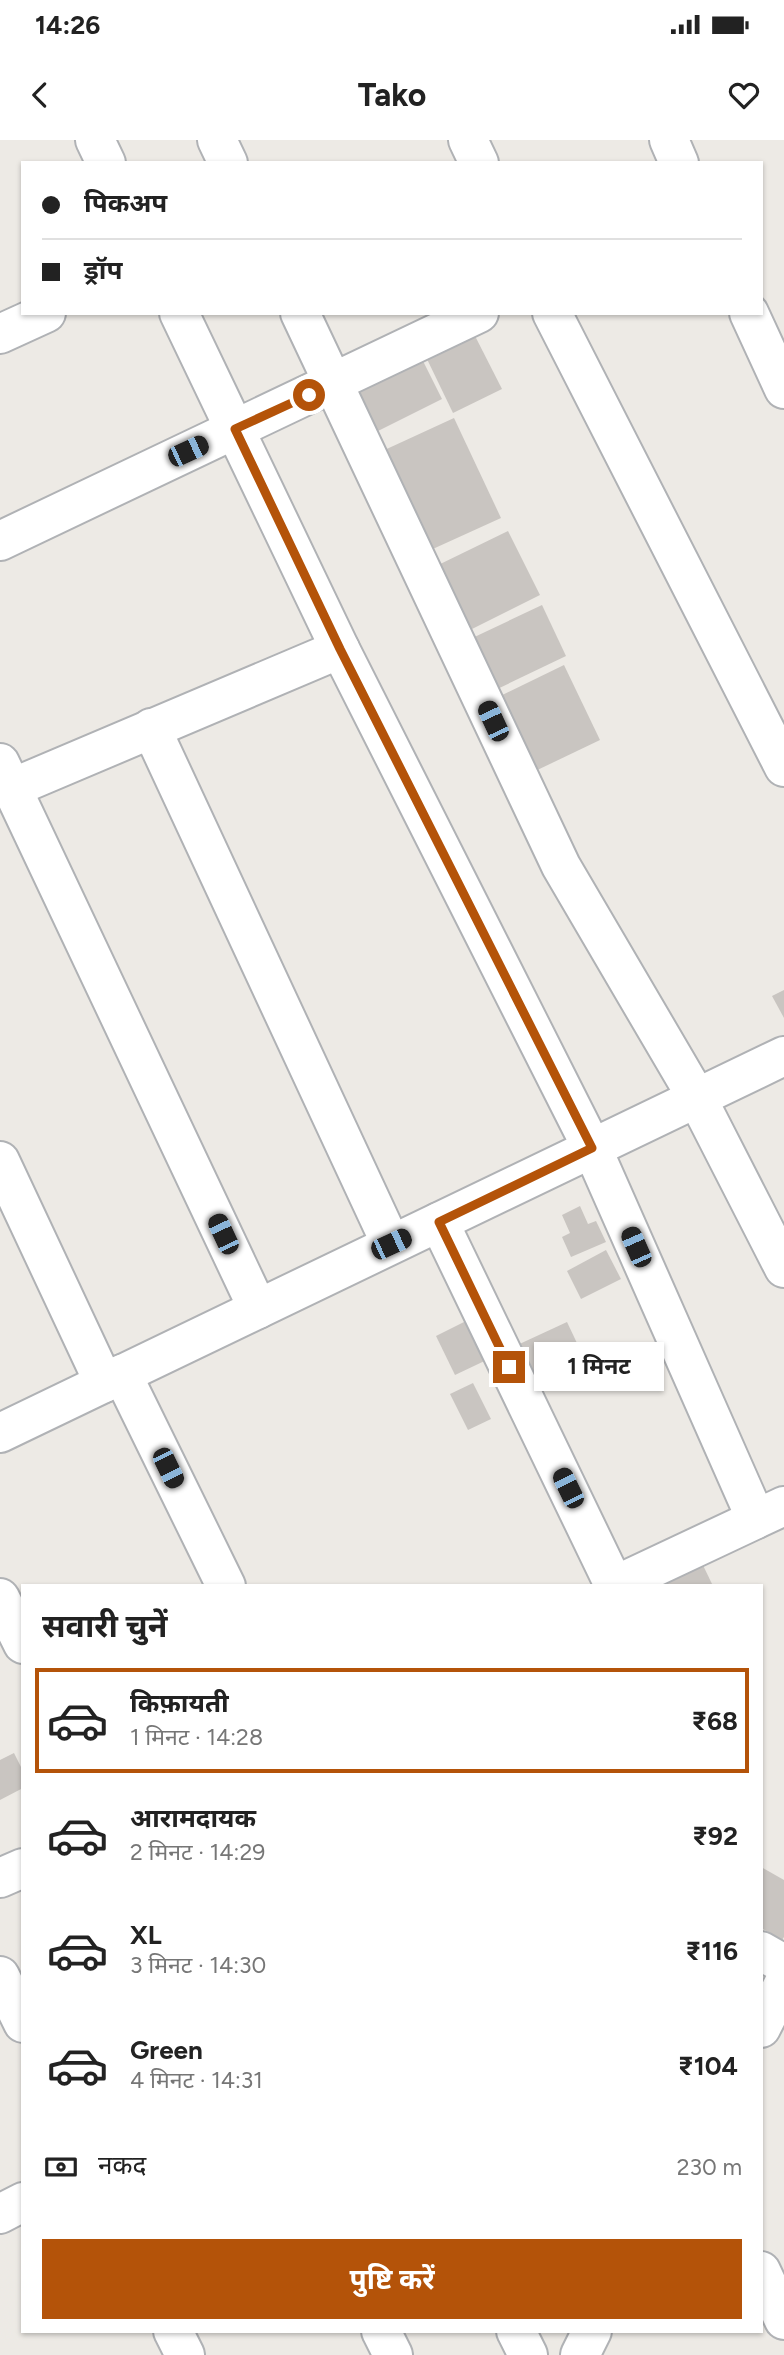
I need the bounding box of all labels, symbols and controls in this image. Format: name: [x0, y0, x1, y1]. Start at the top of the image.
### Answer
text: 14:26: [35, 9, 100, 41]
icon: back: [21, 76, 59, 114]
text: Tako: [358, 76, 426, 114]
icon: heart: [725, 76, 763, 114]
text: पिकअप: [84, 187, 167, 219]
text: ड्रॉप: [84, 254, 122, 286]
route start: [293, 379, 325, 411]
car: [165, 433, 212, 469]
car: [475, 698, 512, 744]
car: [205, 1211, 242, 1257]
car: [618, 1224, 655, 1270]
car: [368, 1226, 415, 1262]
callout: 1 मिनट: [534, 1342, 663, 1392]
route end: [493, 1351, 525, 1383]
text: 1 मिनट: [567, 1352, 631, 1380]
car: [150, 1445, 187, 1491]
car: [550, 1465, 587, 1511]
text: सवारी चुनें: [42, 1607, 167, 1645]
text: किफ़ायती: [130, 1687, 229, 1719]
icon: car: [46, 1689, 109, 1752]
text: ₹68: [691, 1705, 738, 1737]
text: 1 मिनट · 14:28: [130, 1723, 263, 1751]
text: आरामदायक: [130, 1802, 256, 1834]
icon: car: [46, 1804, 109, 1867]
text: ₹92: [692, 1820, 738, 1852]
text: 2 मिनट · 14:29: [130, 1838, 265, 1866]
icon: car: [46, 1919, 109, 1982]
text: XL: [130, 1919, 162, 1951]
text: ₹116: [685, 1935, 738, 1967]
text: 3 मिनट · 14:30: [130, 1951, 266, 1979]
icon: car: [46, 2034, 109, 2097]
text: Green: [130, 2034, 203, 2066]
text: ₹104: [678, 2050, 738, 2082]
text: 4 मिनट · 14:31: [130, 2066, 263, 2094]
icon: cash: [42, 2148, 80, 2186]
text: नकद: [98, 2149, 146, 2181]
text: 230 m: [677, 2153, 742, 2181]
button: पुष्टि करें: [42, 2239, 742, 2319]

